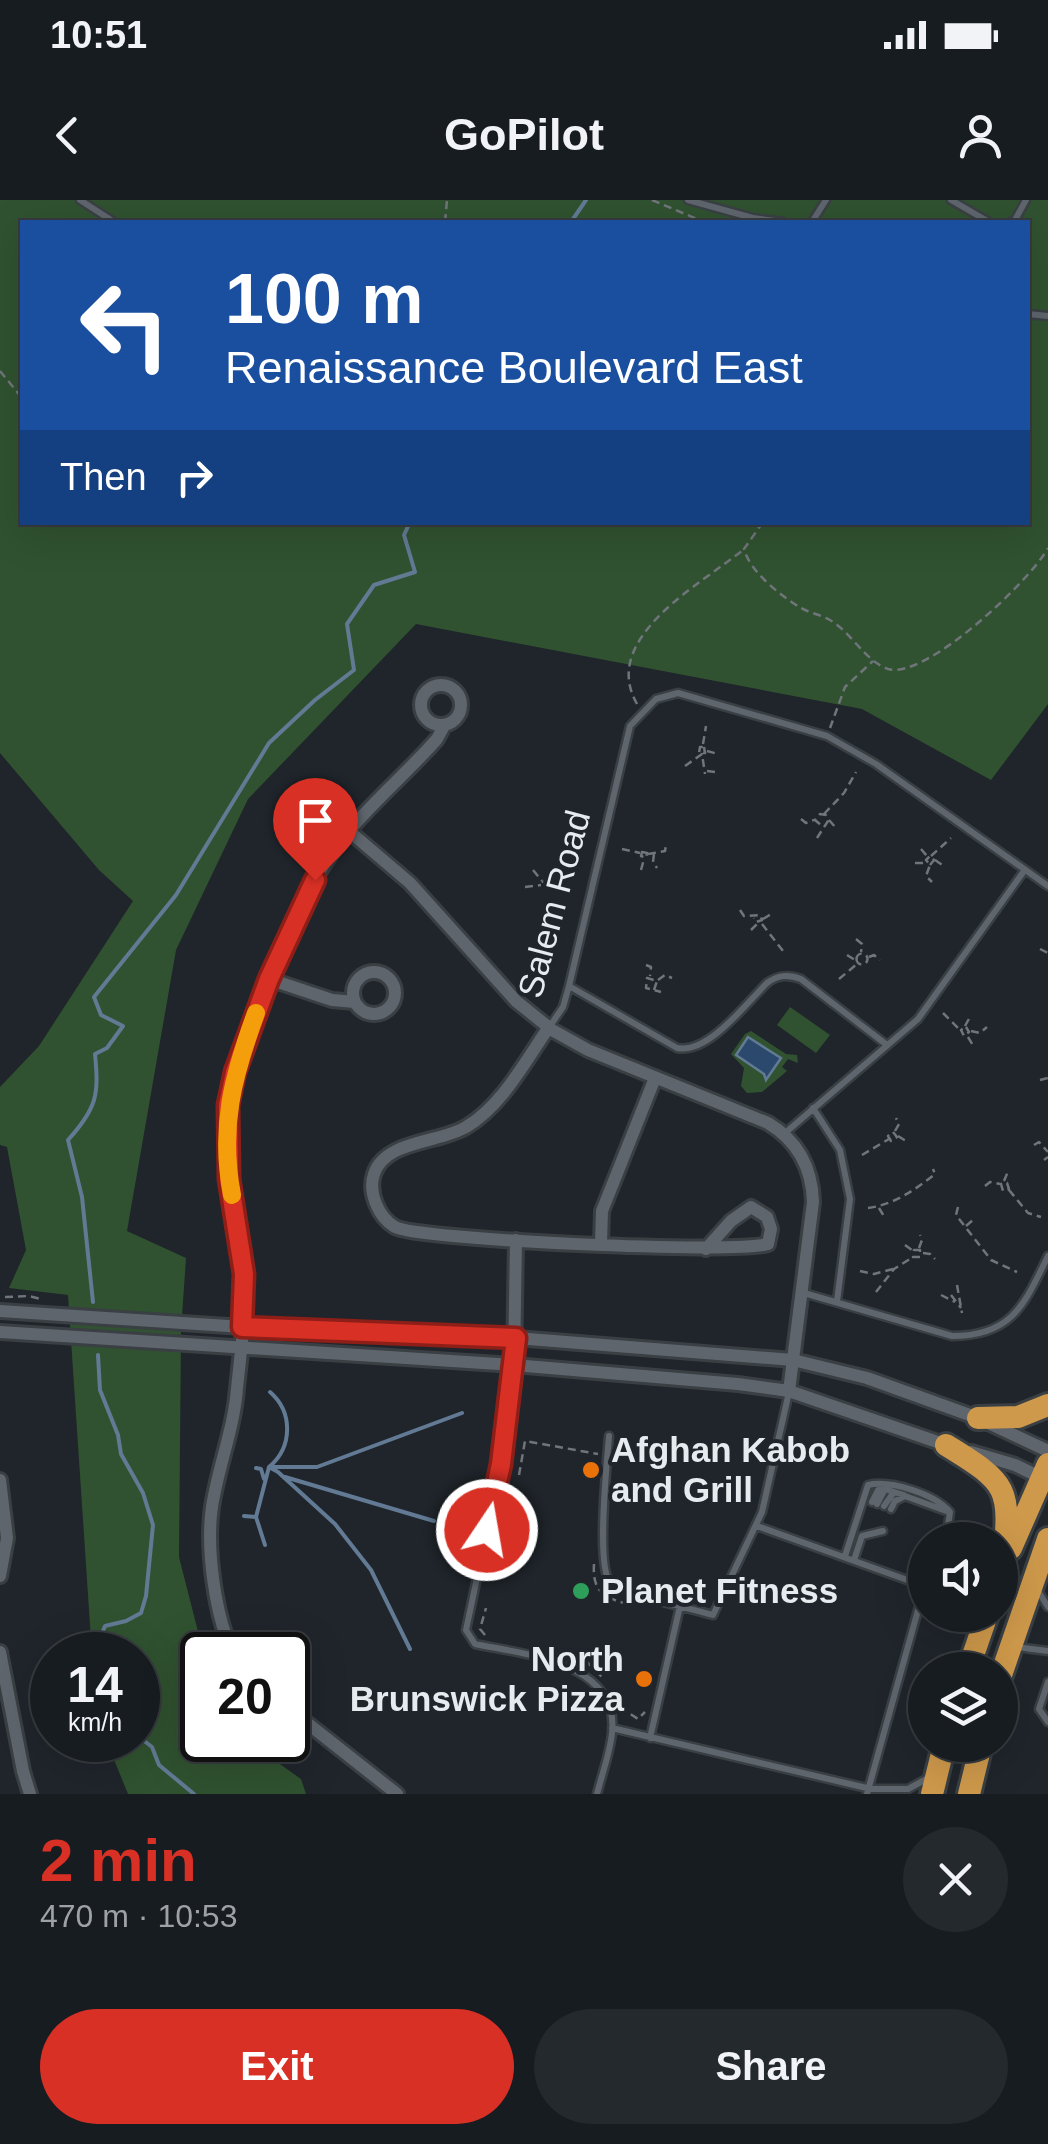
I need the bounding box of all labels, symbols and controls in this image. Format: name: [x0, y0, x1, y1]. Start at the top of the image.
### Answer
text: 10:51: [50, 14, 147, 56]
icon: back: [40, 108, 95, 163]
icon: person: [953, 108, 1008, 163]
text: GoPilot: [444, 109, 604, 160]
icon: left: [60, 260, 190, 390]
text: 100 m: [225, 260, 423, 338]
text: Renaissance Boulevard East: [225, 342, 803, 393]
icon: right: [167, 450, 222, 505]
text: Then: [60, 456, 147, 498]
pin: [273, 778, 358, 881]
icon: arrive: [288, 793, 343, 848]
street label: Salem Road: [510, 806, 597, 1002]
place label: Afghan Kabob and Grill: [611, 1430, 850, 1509]
marker: Afghan Kabob and Grill: [580, 1459, 602, 1481]
position arrow: [435, 1478, 539, 1582]
map controls: [908, 1522, 1018, 1762]
button: sound: [908, 1522, 1018, 1632]
place label: Planet Fitness: [601, 1571, 838, 1610]
marker: Planet Fitness: [570, 1580, 592, 1602]
speed limit sign: 20: [180, 1632, 310, 1762]
place label: North Brunswick Pizza: [350, 1639, 625, 1718]
button: layers: [908, 1652, 1018, 1762]
text: 14: [67, 1657, 123, 1713]
marker: North Brunswick Pizza: [633, 1668, 655, 1690]
text: km/h: [68, 1708, 122, 1736]
text: 2 min: [40, 1827, 197, 1894]
button: close: [903, 1827, 1008, 1932]
text: 470 m · 10:53: [40, 1898, 237, 1934]
button: Exit: [40, 2009, 514, 2124]
button: Share: [534, 2009, 1008, 2124]

